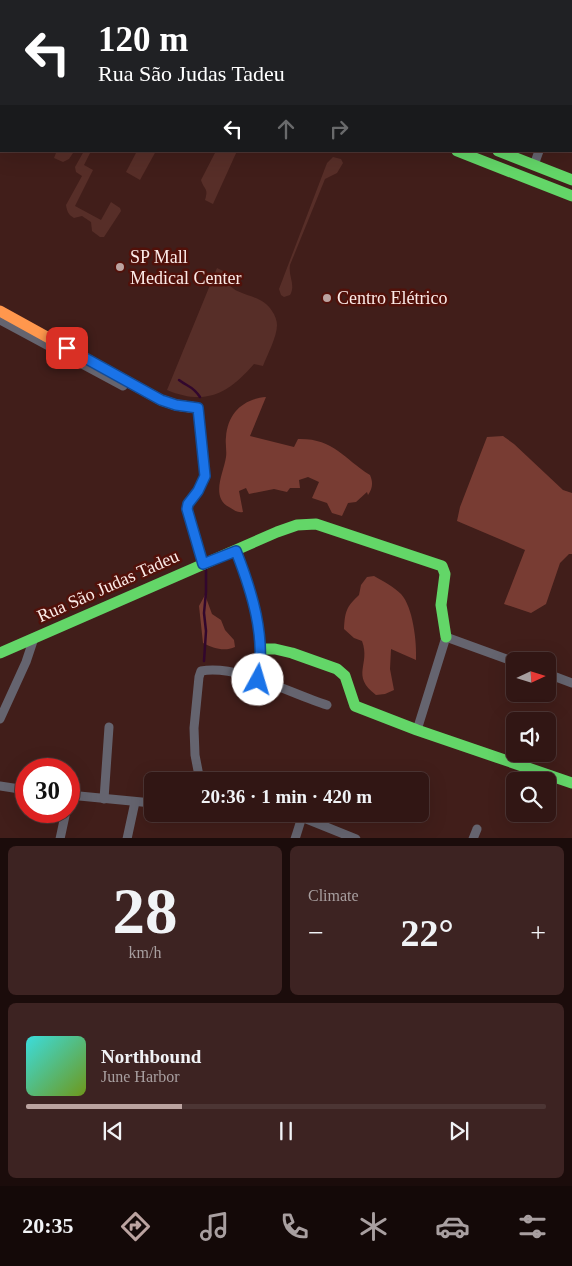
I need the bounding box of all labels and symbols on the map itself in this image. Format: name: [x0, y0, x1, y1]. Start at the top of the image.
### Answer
place label: SP Mall Medical Center: [130, 247, 241, 288]
marker: SP Mall Medical Center: [114, 261, 126, 273]
place label: Centro Elétrico: [337, 288, 447, 308]
marker: Centro Elétrico: [321, 292, 333, 304]
pin: [46, 327, 88, 369]
street label: Rua São Judas Tadeu: [34, 546, 182, 626]
north arrow: [506, 652, 556, 702]
position arrow: [231, 653, 283, 705]
speed limit sign: 30: [15, 758, 80, 823]

